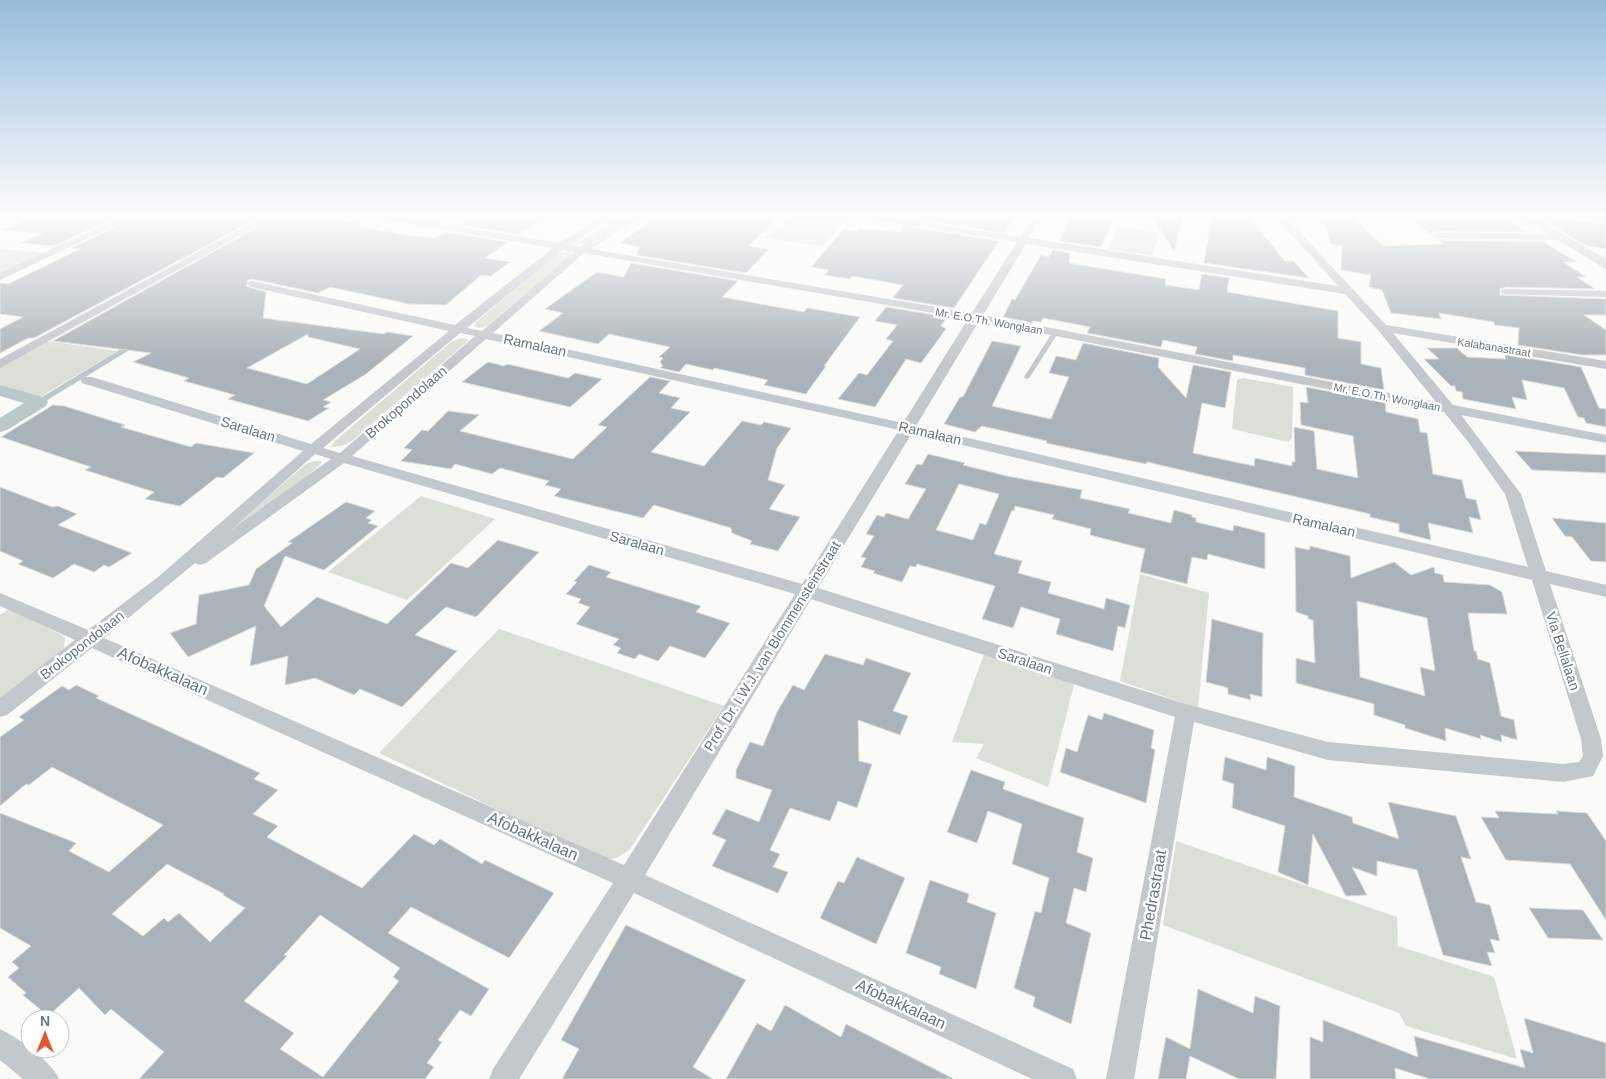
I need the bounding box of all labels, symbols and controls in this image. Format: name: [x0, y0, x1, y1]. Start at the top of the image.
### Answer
street label: Mr. E.O.Th. Wonglaan: [934, 306, 1044, 336]
street label: Ramalaan: [502, 331, 568, 359]
street label: Kalabanastraat: [1457, 335, 1531, 359]
street label: Brokopondolaan: [362, 363, 450, 441]
street label: Mr. E.O.Th. Wonglaan: [1333, 381, 1441, 413]
street label: Saralaan: [219, 413, 277, 445]
street label: Ramalaan: [897, 418, 963, 448]
street label: Ramalaan: [1291, 510, 1357, 540]
street label: Saralaan: [608, 528, 666, 558]
street label: Prof. Dr. I.W.J. van Blommensteinstraat: [700, 538, 844, 754]
street label: Brokopondolaan: [37, 607, 127, 683]
street label: Via Bellalaan: [1543, 610, 1583, 692]
street label: Afobakkalaan: [115, 644, 211, 698]
street label: Saralaan: [996, 645, 1054, 677]
street label: Afobakkalaan: [485, 809, 581, 863]
street label: Phedrastraat: [1137, 848, 1169, 942]
street label: Afobakkalaan: [853, 976, 949, 1032]
north arrow: [20, 1009, 70, 1059]
text: N: [40, 1013, 50, 1029]

